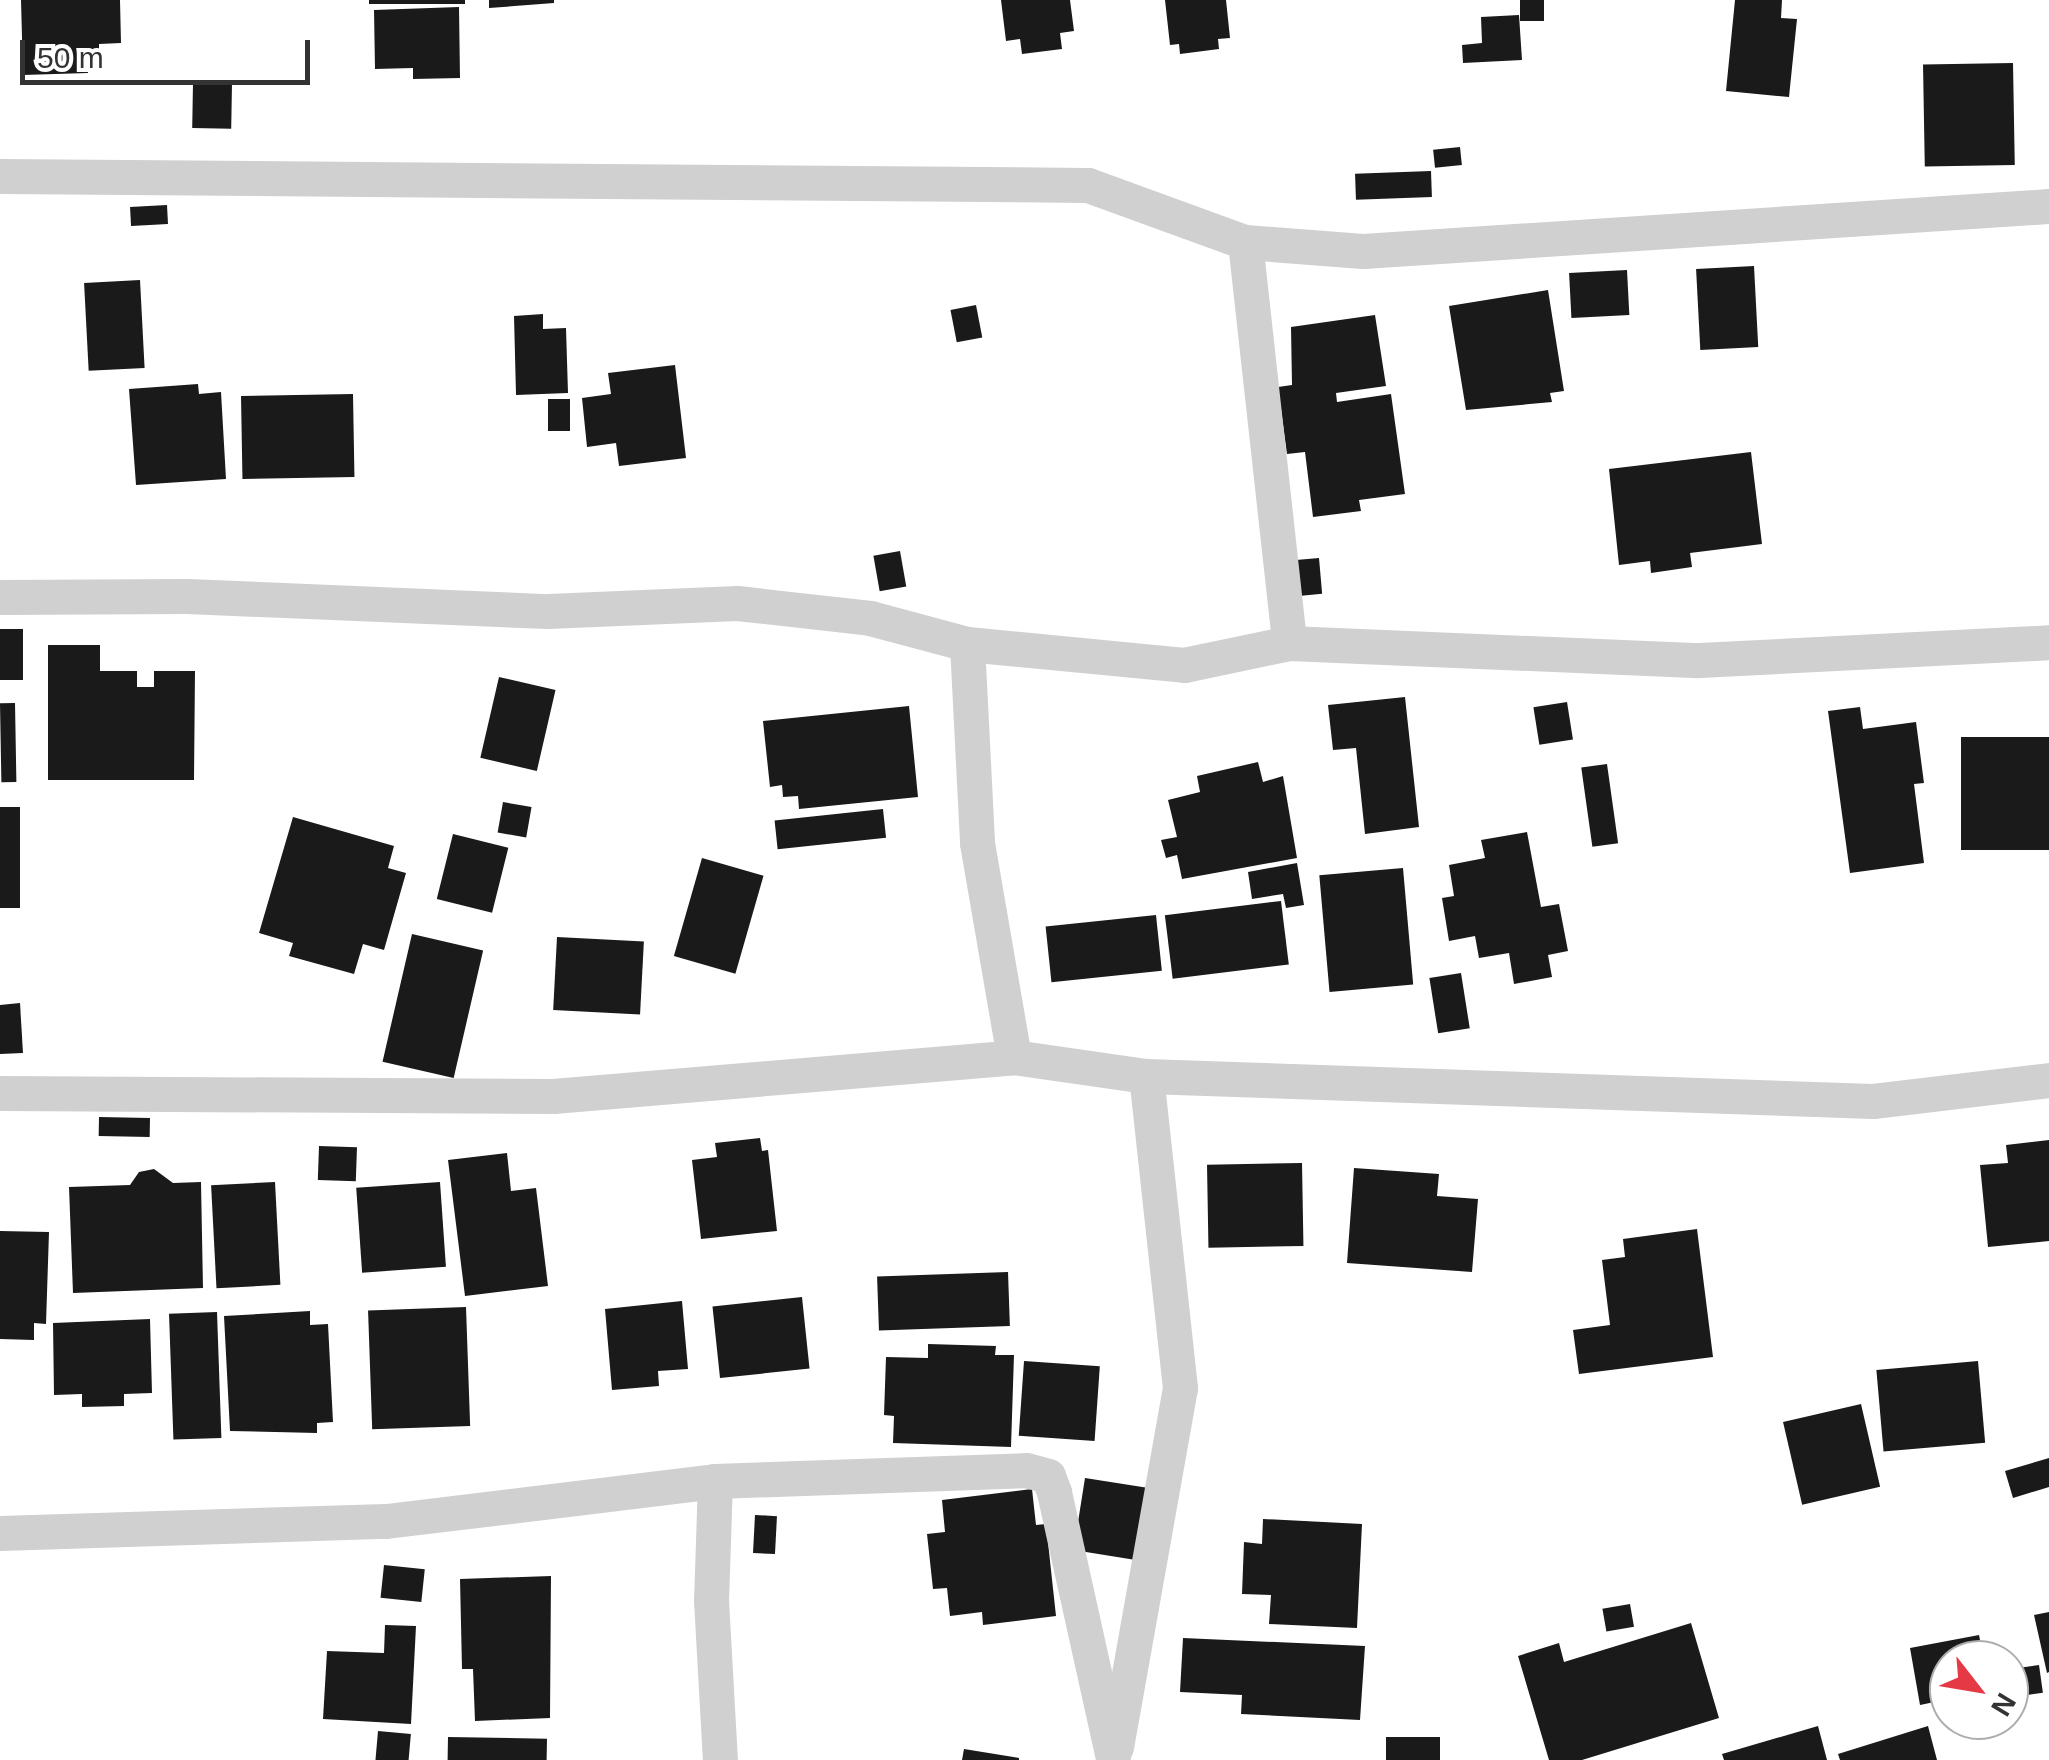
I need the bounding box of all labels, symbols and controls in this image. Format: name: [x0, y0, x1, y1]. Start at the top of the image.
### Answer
scale bar: [25, 20, 315, 82]
text: 50 m: [37, 41, 104, 74]
north arrow: [1929, 1640, 2029, 1740]
text: N: [1985, 1688, 2022, 1721]

